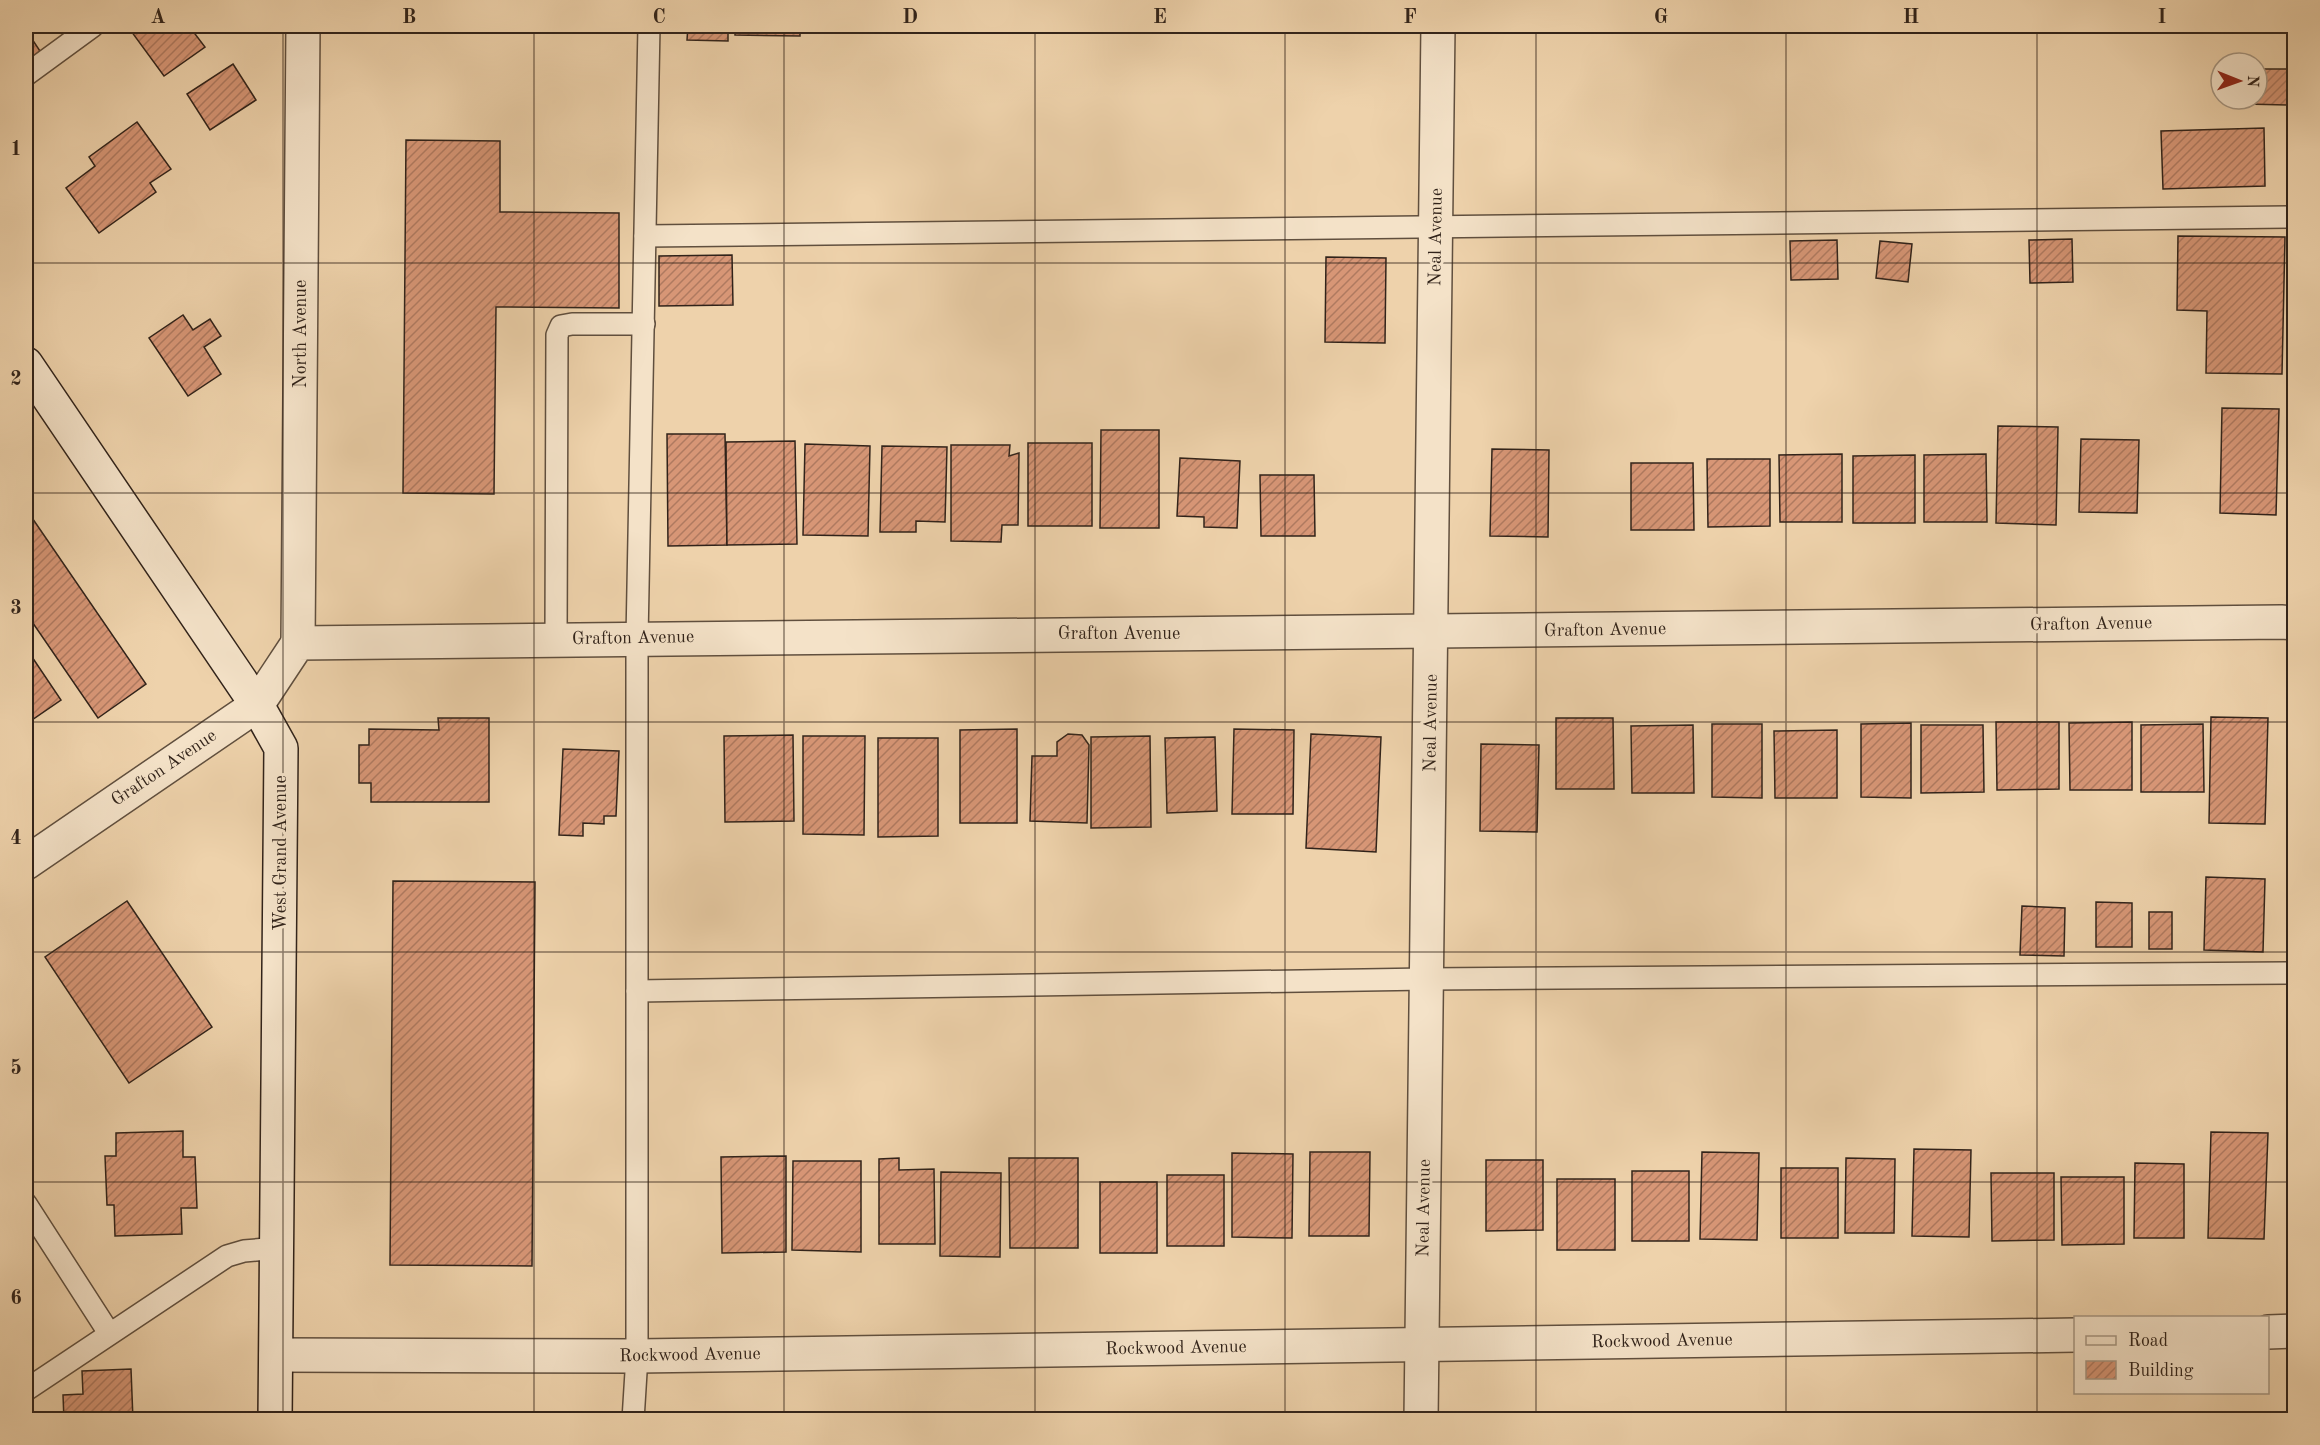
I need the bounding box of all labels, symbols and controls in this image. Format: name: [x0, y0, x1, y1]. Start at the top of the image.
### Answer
text: A: [150, 8, 166, 28]
text: B: [402, 8, 416, 28]
text: C: [652, 8, 666, 28]
text: D: [902, 8, 918, 28]
text: E: [1153, 8, 1167, 28]
text: F: [1403, 8, 1417, 28]
text: G: [1654, 8, 1668, 28]
text: H: [1903, 8, 1919, 28]
text: I: [2158, 8, 2166, 28]
north arrow: [2209, 51, 2269, 111]
text: N: [2244, 75, 2260, 88]
text: 1: [10, 140, 22, 160]
street label: Neal Avenue: [1426, 188, 1446, 286]
street label: North Avenue: [292, 280, 310, 388]
text: 2: [10, 370, 22, 390]
text: 3: [10, 599, 22, 619]
street label: Grafton Avenue: [2030, 614, 2152, 634]
street label: Grafton Avenue: [1544, 620, 1666, 640]
street label: Grafton Avenue: [1058, 625, 1180, 643]
street label: Grafton Avenue: [572, 628, 694, 648]
street label: Neal Avenue: [1421, 674, 1441, 772]
street label: Grafton Avenue: [108, 726, 220, 810]
street label: West Grand Avenue: [272, 775, 290, 931]
text: 4: [10, 829, 22, 849]
text: 5: [10, 1058, 22, 1079]
street label: Neal Avenue: [1414, 1159, 1434, 1257]
text: 6: [10, 1289, 22, 1309]
legend: [2074, 1316, 2269, 1394]
street label: Rockwood Avenue: [1591, 1331, 1733, 1351]
text: Road: [2128, 1332, 2168, 1350]
street label: Rockwood Avenue: [1105, 1338, 1247, 1358]
street label: Rockwood Avenue: [619, 1345, 761, 1365]
text: Building: [2128, 1362, 2194, 1380]

